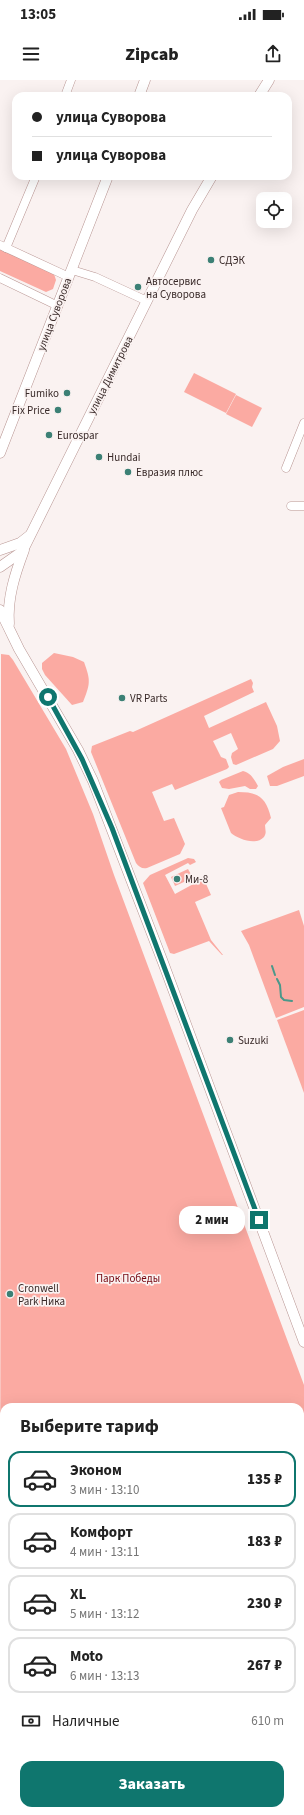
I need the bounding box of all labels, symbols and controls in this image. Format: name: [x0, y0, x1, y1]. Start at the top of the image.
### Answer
text: 13:05: [20, 4, 56, 25]
text: Zipcab: [125, 42, 179, 67]
icon: menu: [20, 43, 42, 65]
icon: share: [262, 43, 284, 65]
text: улица Суворова: [56, 107, 166, 128]
text: улица Суворова: [56, 145, 166, 166]
map controls: [256, 192, 292, 228]
button: locate: [256, 192, 292, 228]
place label: СДЭК: [219, 253, 246, 268]
marker: СДЭК: [206, 255, 216, 265]
place label: Автосервис на Суворова: [146, 274, 206, 302]
street label: улица Суворова: [34, 276, 75, 353]
marker: Автосервис на Суворова: [133, 282, 143, 292]
street label: улица Димитрова: [84, 334, 137, 417]
place label: Fumiko: [25, 386, 59, 401]
marker: Fumiko: [62, 388, 72, 398]
place label: Fix Price: [12, 403, 51, 418]
marker: Fix Price: [53, 405, 63, 415]
place label: Eurospar: [57, 428, 99, 443]
marker: Eurospar: [44, 430, 54, 440]
place label: Hundai: [107, 450, 141, 465]
marker: Hundai: [94, 452, 104, 462]
place label: Евразия плюс: [136, 465, 203, 480]
marker: Евразия плюс: [123, 467, 133, 477]
route start: [39, 688, 57, 706]
place label: VR Parts: [130, 691, 168, 706]
marker: VR Parts: [117, 693, 127, 703]
place label: Ми-8: [185, 872, 209, 887]
marker: Ми-8: [172, 874, 182, 884]
place label: Suzuki: [238, 1033, 269, 1048]
marker: Suzuki: [225, 1035, 235, 1045]
callout: 2 мин: [179, 1206, 245, 1234]
text: 2 мин: [195, 1211, 229, 1229]
route end: [250, 1211, 268, 1229]
park label: Парк Победы: [96, 1271, 160, 1286]
place label: Cronwell Park Ника: [18, 1281, 65, 1309]
marker: Cronwell Park Ника: [5, 1289, 15, 1299]
text: Выберите тариф: [20, 1414, 159, 1439]
text: Эконом: [70, 1460, 122, 1481]
icon: car: [22, 1461, 58, 1497]
text: 135 ₽: [247, 1469, 282, 1490]
text: 3 мин · 13:10: [70, 1481, 139, 1499]
text: Комфорт: [70, 1522, 133, 1543]
icon: car: [22, 1523, 58, 1559]
text: 183 ₽: [247, 1531, 282, 1552]
text: 4 мин · 13:11: [70, 1543, 139, 1561]
text: XL: [70, 1584, 86, 1605]
icon: car: [22, 1585, 58, 1621]
text: 230 ₽: [247, 1593, 282, 1614]
text: 5 мин · 13:12: [70, 1605, 139, 1623]
text: Moto: [70, 1646, 103, 1667]
icon: car: [22, 1647, 58, 1683]
text: 267 ₽: [247, 1655, 282, 1676]
text: 6 мин · 13:13: [70, 1667, 139, 1685]
icon: cash: [20, 1710, 42, 1732]
text: Наличные: [52, 1711, 119, 1732]
text: 610 m: [251, 1712, 284, 1730]
button: Заказать: [20, 1761, 284, 1807]

